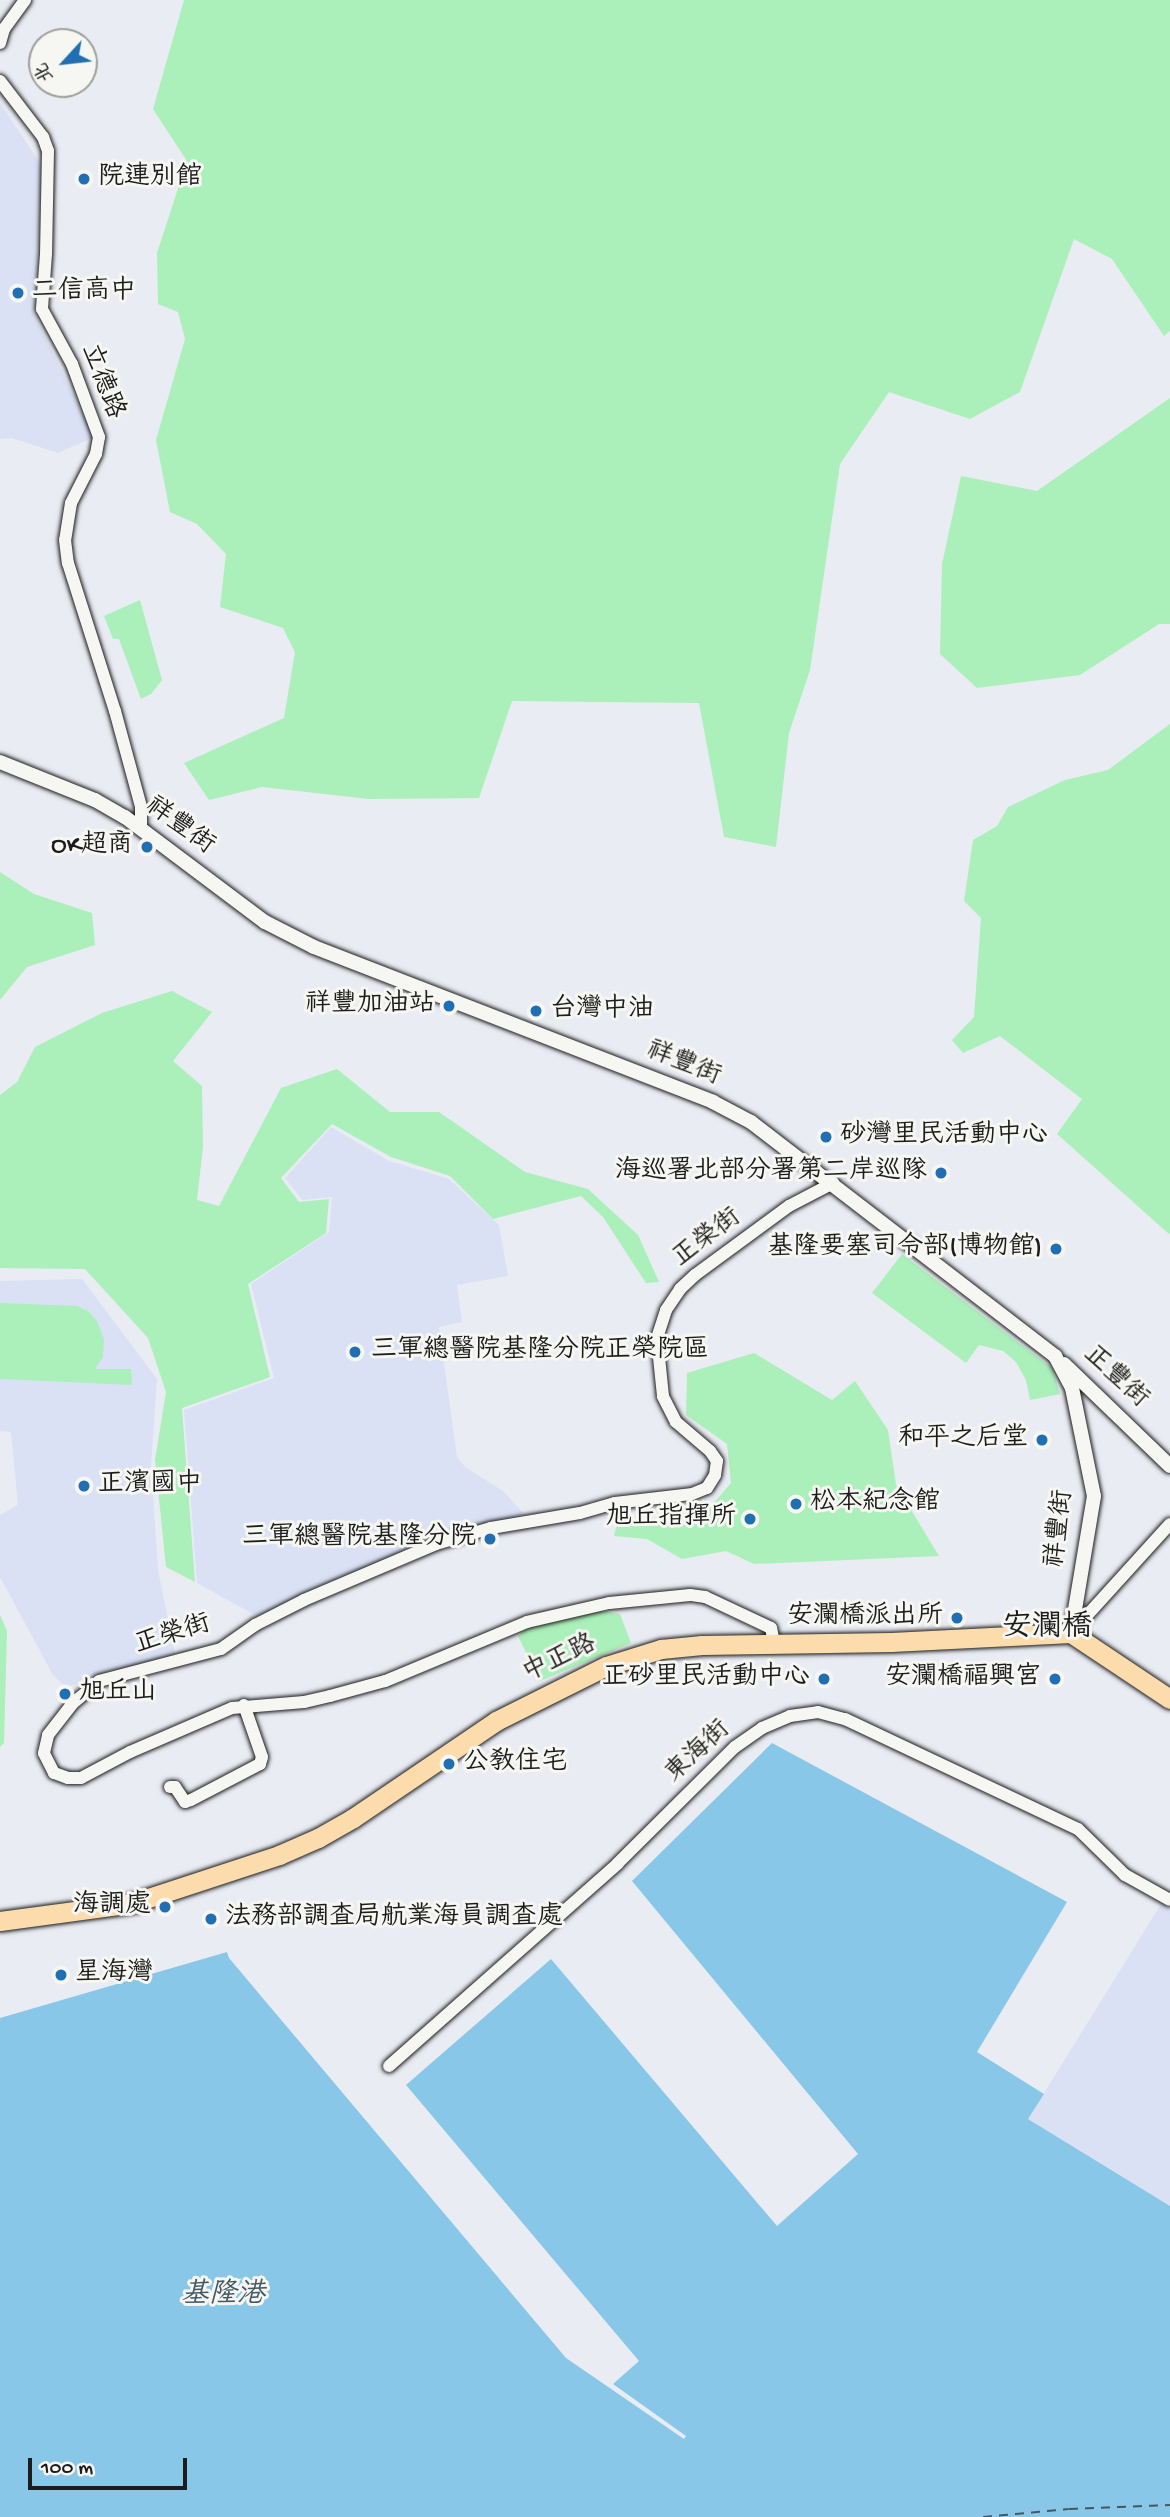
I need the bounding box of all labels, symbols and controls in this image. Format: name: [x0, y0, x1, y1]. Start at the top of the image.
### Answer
north arrow: [28, 28, 98, 98]
text: 北: [31, 58, 60, 86]
place label: 院連別館: [98, 163, 202, 195]
marker: 院連別館: [76, 171, 92, 187]
place label: 二信高中: [32, 277, 136, 309]
marker: 二信高中: [10, 285, 26, 301]
street label: 立德路: [72, 340, 130, 424]
street label: 祥豐街: [138, 791, 220, 863]
place label: OK超商: [51, 831, 133, 863]
marker: OK超商: [139, 839, 155, 855]
place label: 祥豐加油站: [305, 990, 435, 1022]
place label: 台灣中油: [550, 995, 654, 1027]
marker: 祥豐加油站: [441, 998, 457, 1014]
marker: 台灣中油: [528, 1003, 544, 1019]
street label: 祥豐街: [641, 1036, 725, 1094]
place label: 砂灣里民活動中心: [840, 1121, 1048, 1153]
marker: 砂灣里民活動中心: [818, 1129, 834, 1145]
place label: 海巡署北部分署第二岸巡隊: [615, 1157, 927, 1189]
marker: 海巡署北部分署第二岸巡隊: [933, 1165, 949, 1181]
street label: 正榮街: [667, 1203, 749, 1275]
place label: 基隆要塞司令部(博物館): [767, 1233, 1042, 1265]
marker: 基隆要塞司令部(博物館): [1048, 1241, 1064, 1257]
place label: 三軍總醫院基隆分院正榮院區: [371, 1336, 709, 1368]
street label: 正豐街: [1076, 1340, 1154, 1416]
marker: 三軍總醫院基隆分院正榮院區: [345, 1342, 365, 1362]
place label: 和平之后堂: [898, 1424, 1028, 1456]
marker: 和平之后堂: [1034, 1432, 1050, 1448]
place label: 正濱國中: [98, 1470, 202, 1502]
marker: 正濱國中: [76, 1478, 92, 1494]
place label: 松本紀念館: [810, 1488, 940, 1520]
street label: 祥豐街: [1041, 1488, 1081, 1570]
marker: 松本紀念館: [788, 1496, 804, 1512]
place label: 旭丘指揮所: [606, 1503, 736, 1535]
marker: 旭丘指揮所: [742, 1511, 758, 1527]
place label: 三軍總醫院基隆分院: [242, 1523, 476, 1555]
marker: 三軍總醫院基隆分院: [482, 1531, 498, 1547]
place label: 安瀾橋派出所: [787, 1602, 943, 1634]
street label: 正榮街: [131, 1610, 215, 1662]
marker: 安瀾橋派出所: [949, 1610, 965, 1626]
district label: 安瀾橋: [1002, 1611, 1092, 1647]
street label: 中正路: [518, 1629, 602, 1691]
place label: 正砂里民活動中心: [602, 1663, 810, 1695]
place label: 安瀾橋福興宮: [885, 1663, 1041, 1695]
marker: 正砂里民活動中心: [816, 1671, 832, 1687]
marker: 安瀾橋福興宮: [1047, 1671, 1063, 1687]
place label: 旭丘山: [79, 1678, 157, 1710]
marker: 旭丘山: [57, 1686, 73, 1702]
street label: 東海街: [660, 1715, 738, 1791]
place label: 公教住宅: [463, 1748, 567, 1780]
marker: 公教住宅: [441, 1756, 457, 1772]
place label: 海調處: [73, 1891, 151, 1923]
marker: 海調處: [157, 1899, 173, 1915]
place label: 法務部調查局航業海員調查處: [225, 1903, 563, 1935]
marker: 法務部調查局航業海員調查處: [203, 1911, 219, 1927]
place label: 星海灣: [75, 1959, 153, 1991]
marker: 星海灣: [53, 1967, 69, 1983]
water label: 基隆港: [181, 2279, 265, 2313]
scale bar: [32, 2444, 191, 2488]
text: 100 m: [41, 2457, 93, 2482]

